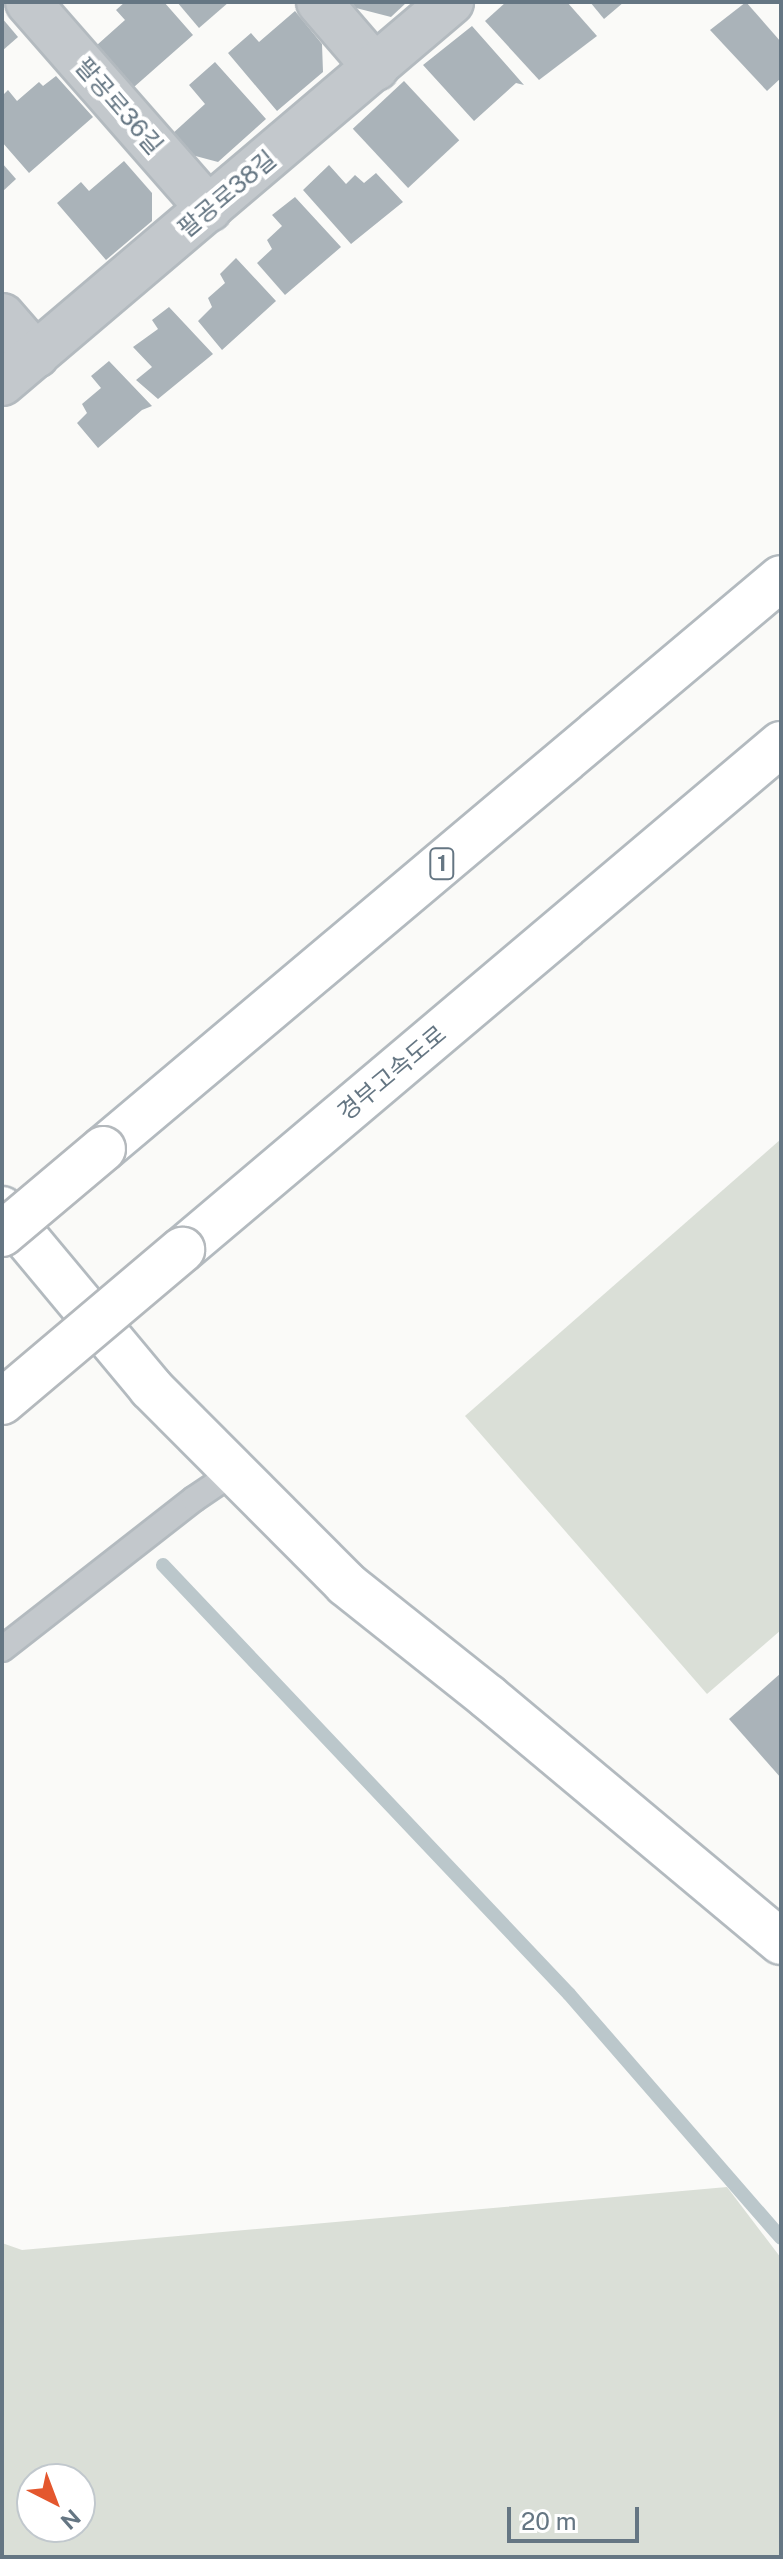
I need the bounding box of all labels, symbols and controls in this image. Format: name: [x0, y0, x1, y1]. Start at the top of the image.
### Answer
street label: 팔공로36길: [69, 52, 169, 160]
street label: 팔공로38길: [172, 145, 282, 243]
road number: 1: [428, 846, 456, 882]
street label: 경부고속도로: [332, 1019, 452, 1127]
north arrow: [16, 2463, 96, 2543]
scale bar: [511, 2491, 643, 2541]
text: N: [56, 2504, 86, 2535]
text: 20 m: [521, 2507, 577, 2535]

